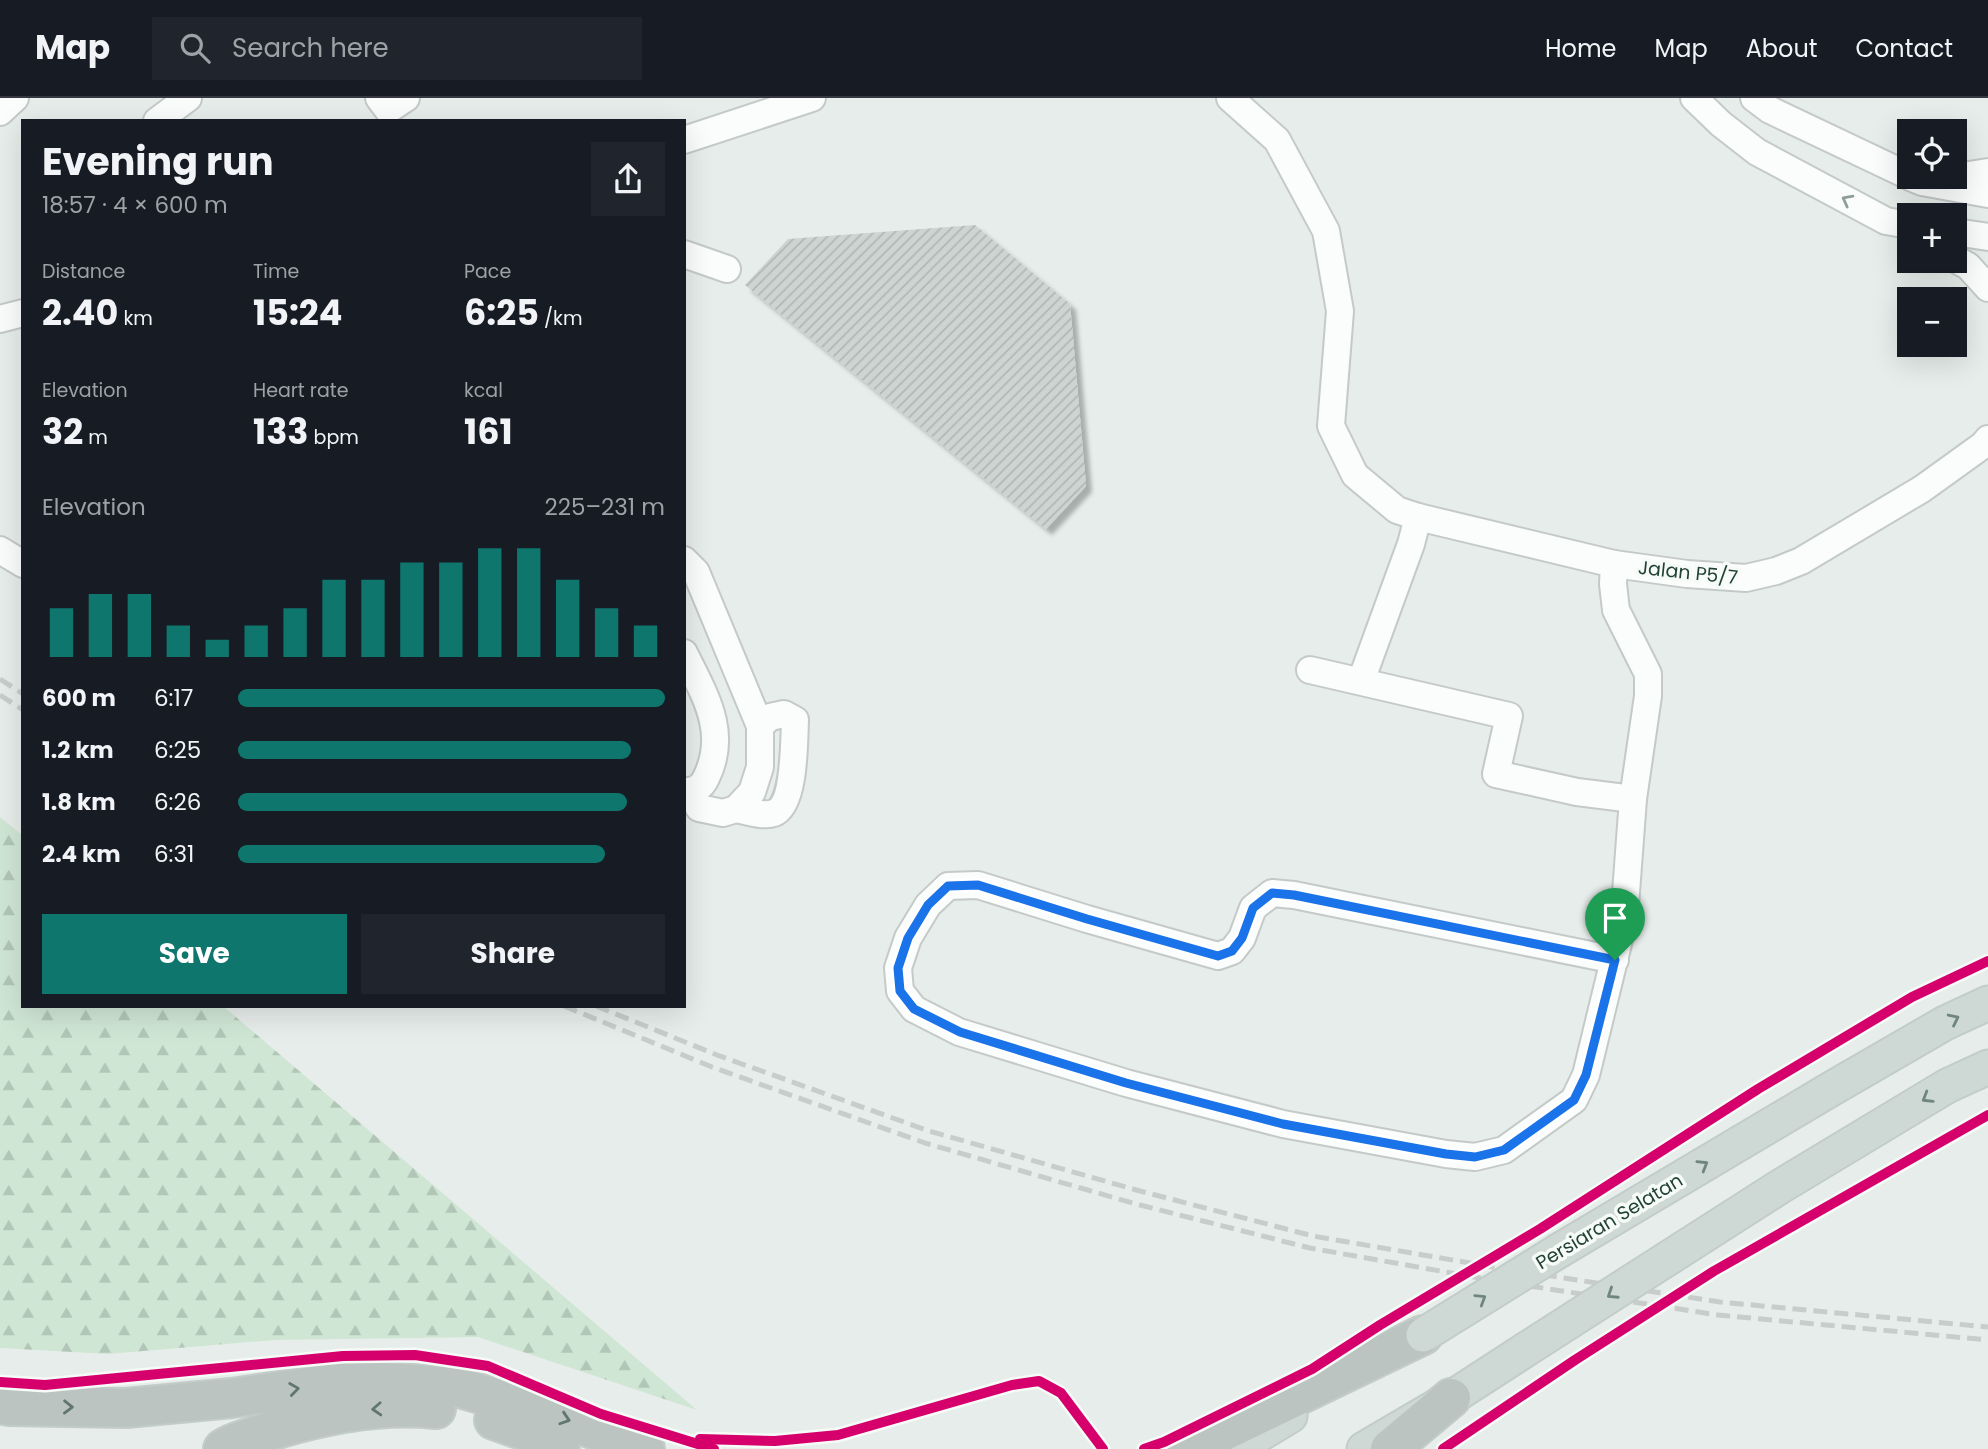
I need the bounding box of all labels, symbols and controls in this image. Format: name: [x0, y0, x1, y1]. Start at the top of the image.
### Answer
search box: [152, 17, 642, 80]
text: Map: [35, 24, 110, 71]
icon: search: [176, 29, 214, 67]
text: Search here: [232, 30, 389, 66]
text: Home: [1545, 32, 1617, 65]
text: Map: [1655, 32, 1708, 65]
text: About: [1746, 32, 1817, 65]
text: Contact: [1855, 32, 1953, 65]
map controls: [1897, 119, 1967, 357]
button: locate: [1897, 119, 1967, 189]
text: Evening run: [42, 135, 274, 188]
button: share: [591, 142, 665, 216]
text: 18:57 · 4 × 600 m: [42, 189, 228, 221]
one-way arrow: [1841, 195, 1854, 208]
button: +: [1897, 203, 1967, 273]
text: Distance: [42, 258, 125, 285]
text: Time: [253, 258, 299, 285]
text: Pace: [464, 258, 511, 285]
button: −: [1897, 287, 1967, 357]
text: 2.40: [42, 288, 118, 337]
text: 15:24: [253, 288, 343, 337]
text: 6:25: [464, 288, 539, 337]
text: km: [118, 305, 153, 332]
text: /km: [539, 305, 582, 332]
text: Elevation: [42, 377, 128, 404]
text: Heart rate: [253, 377, 348, 404]
text: kcal: [464, 377, 503, 404]
text: 32: [42, 407, 83, 456]
text: 133: [253, 407, 309, 456]
text: 161: [464, 407, 513, 456]
text: m: [83, 424, 108, 451]
text: bpm: [309, 424, 359, 451]
text: Elevation: [42, 491, 146, 523]
text: 225–231 m: [545, 491, 665, 523]
street label: Jalan P5/7: [1637, 554, 1739, 591]
text: 600 m: [42, 682, 116, 714]
text: 6:17: [154, 682, 193, 714]
text: 1.2 km: [42, 734, 114, 766]
text: 6:25: [154, 734, 201, 766]
text: 1.8 km: [42, 786, 116, 818]
text: 6:26: [154, 786, 201, 818]
text: 2.4 km: [42, 838, 121, 870]
text: 6:31: [154, 838, 194, 870]
pin: [1585, 888, 1645, 960]
icon: arrive: [1596, 899, 1634, 937]
button: Save: [42, 914, 347, 994]
button: Share: [361, 914, 665, 994]
one-way arrow: [1947, 1014, 1959, 1028]
one-way arrow: [1922, 1089, 1935, 1102]
one-way arrow: [1696, 1160, 1709, 1173]
street label: Persiaran Selatan: [1531, 1167, 1688, 1276]
one-way arrow: [1607, 1285, 1620, 1298]
one-way arrow: [1474, 1295, 1487, 1308]
one-way arrow: [289, 1382, 300, 1397]
one-way arrow: [63, 1399, 74, 1415]
one-way arrow: [371, 1401, 382, 1416]
one-way arrow: [559, 1411, 571, 1425]

